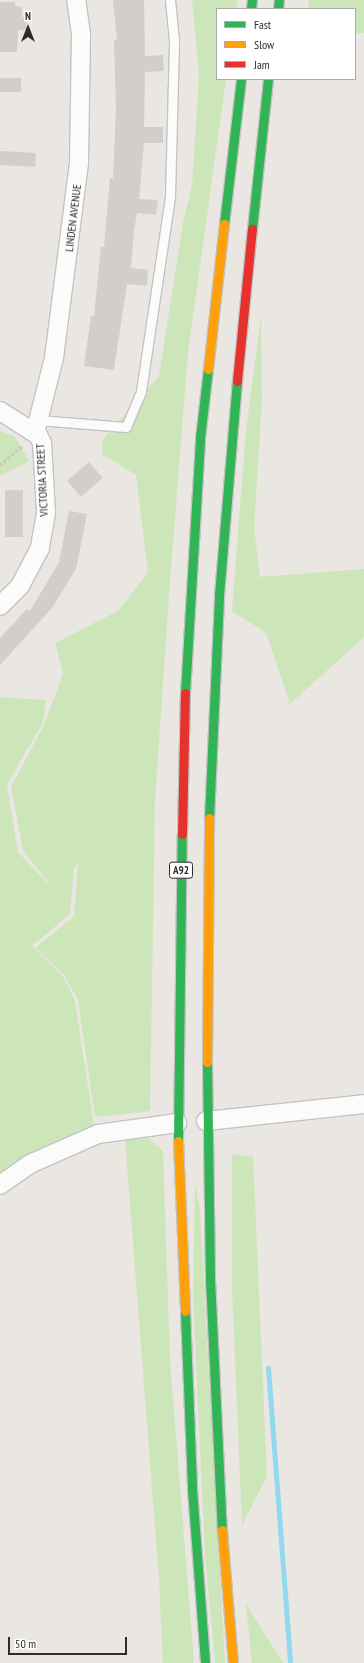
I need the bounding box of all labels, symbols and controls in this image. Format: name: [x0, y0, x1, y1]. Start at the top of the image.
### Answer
north arrow: [8, 8, 48, 48]
legend: [216, 8, 356, 80]
text: N: [25, 9, 31, 23]
text: Fast: [254, 17, 271, 32]
text: Slow: [254, 37, 274, 52]
text: Jam: [254, 57, 270, 72]
street label: LINDEN AVENUE: [62, 183, 84, 253]
street label: VICTORIA STREET: [33, 443, 51, 517]
road number: A92: [168, 861, 194, 879]
scale bar: [10, 1629, 129, 1655]
text: 50 m: [15, 1636, 36, 1651]

